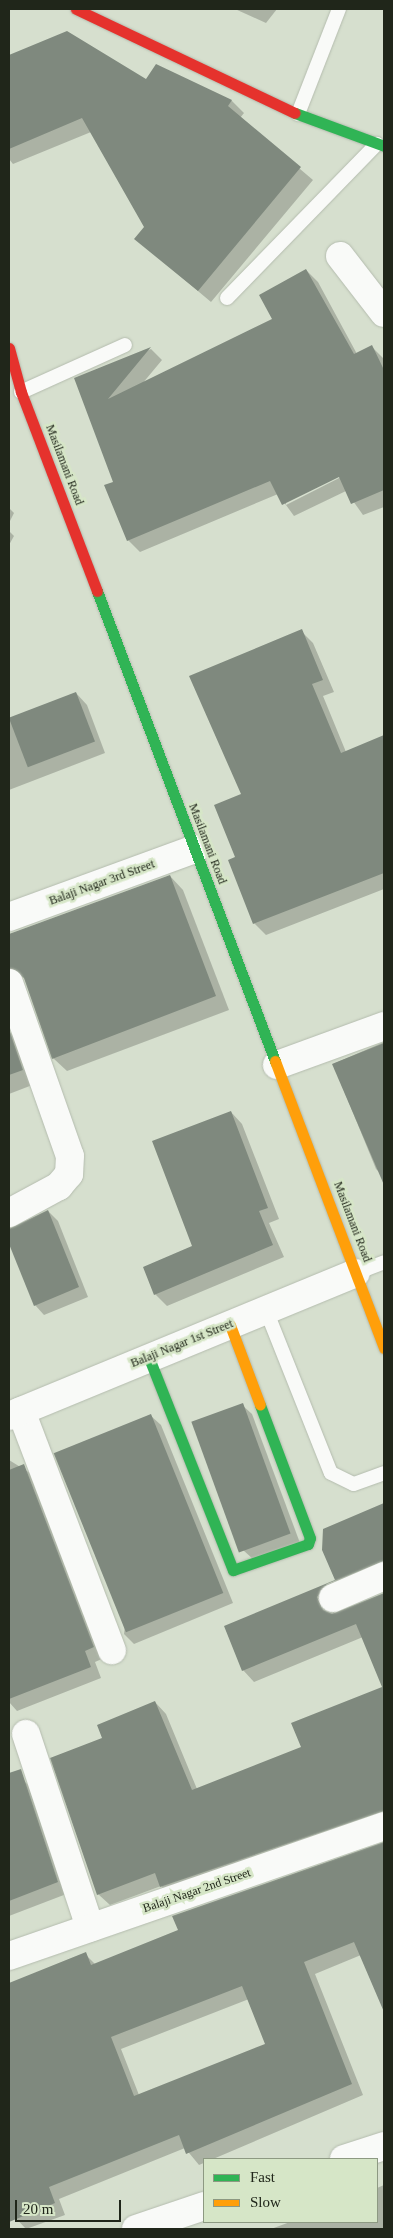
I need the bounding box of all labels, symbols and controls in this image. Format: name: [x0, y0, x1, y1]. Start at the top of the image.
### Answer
street label: Masilamani Road: [42, 423, 86, 507]
street label: Masilamani Road: [185, 802, 229, 886]
street label: Balaji Nagar 3rd Street: [47, 857, 157, 909]
street label: Masilamani Road: [330, 1180, 374, 1264]
street label: Balaji Nagar 1st Street: [129, 1317, 235, 1371]
street label: Balaji Nagar 2nd Street: [141, 1866, 253, 1916]
legend: [203, 2158, 378, 2223]
text: Fast: [250, 2169, 275, 2185]
scale bar: [18, 2190, 124, 2222]
text: Slow: [250, 2194, 281, 2210]
text: 20 m: [23, 2201, 53, 2217]

